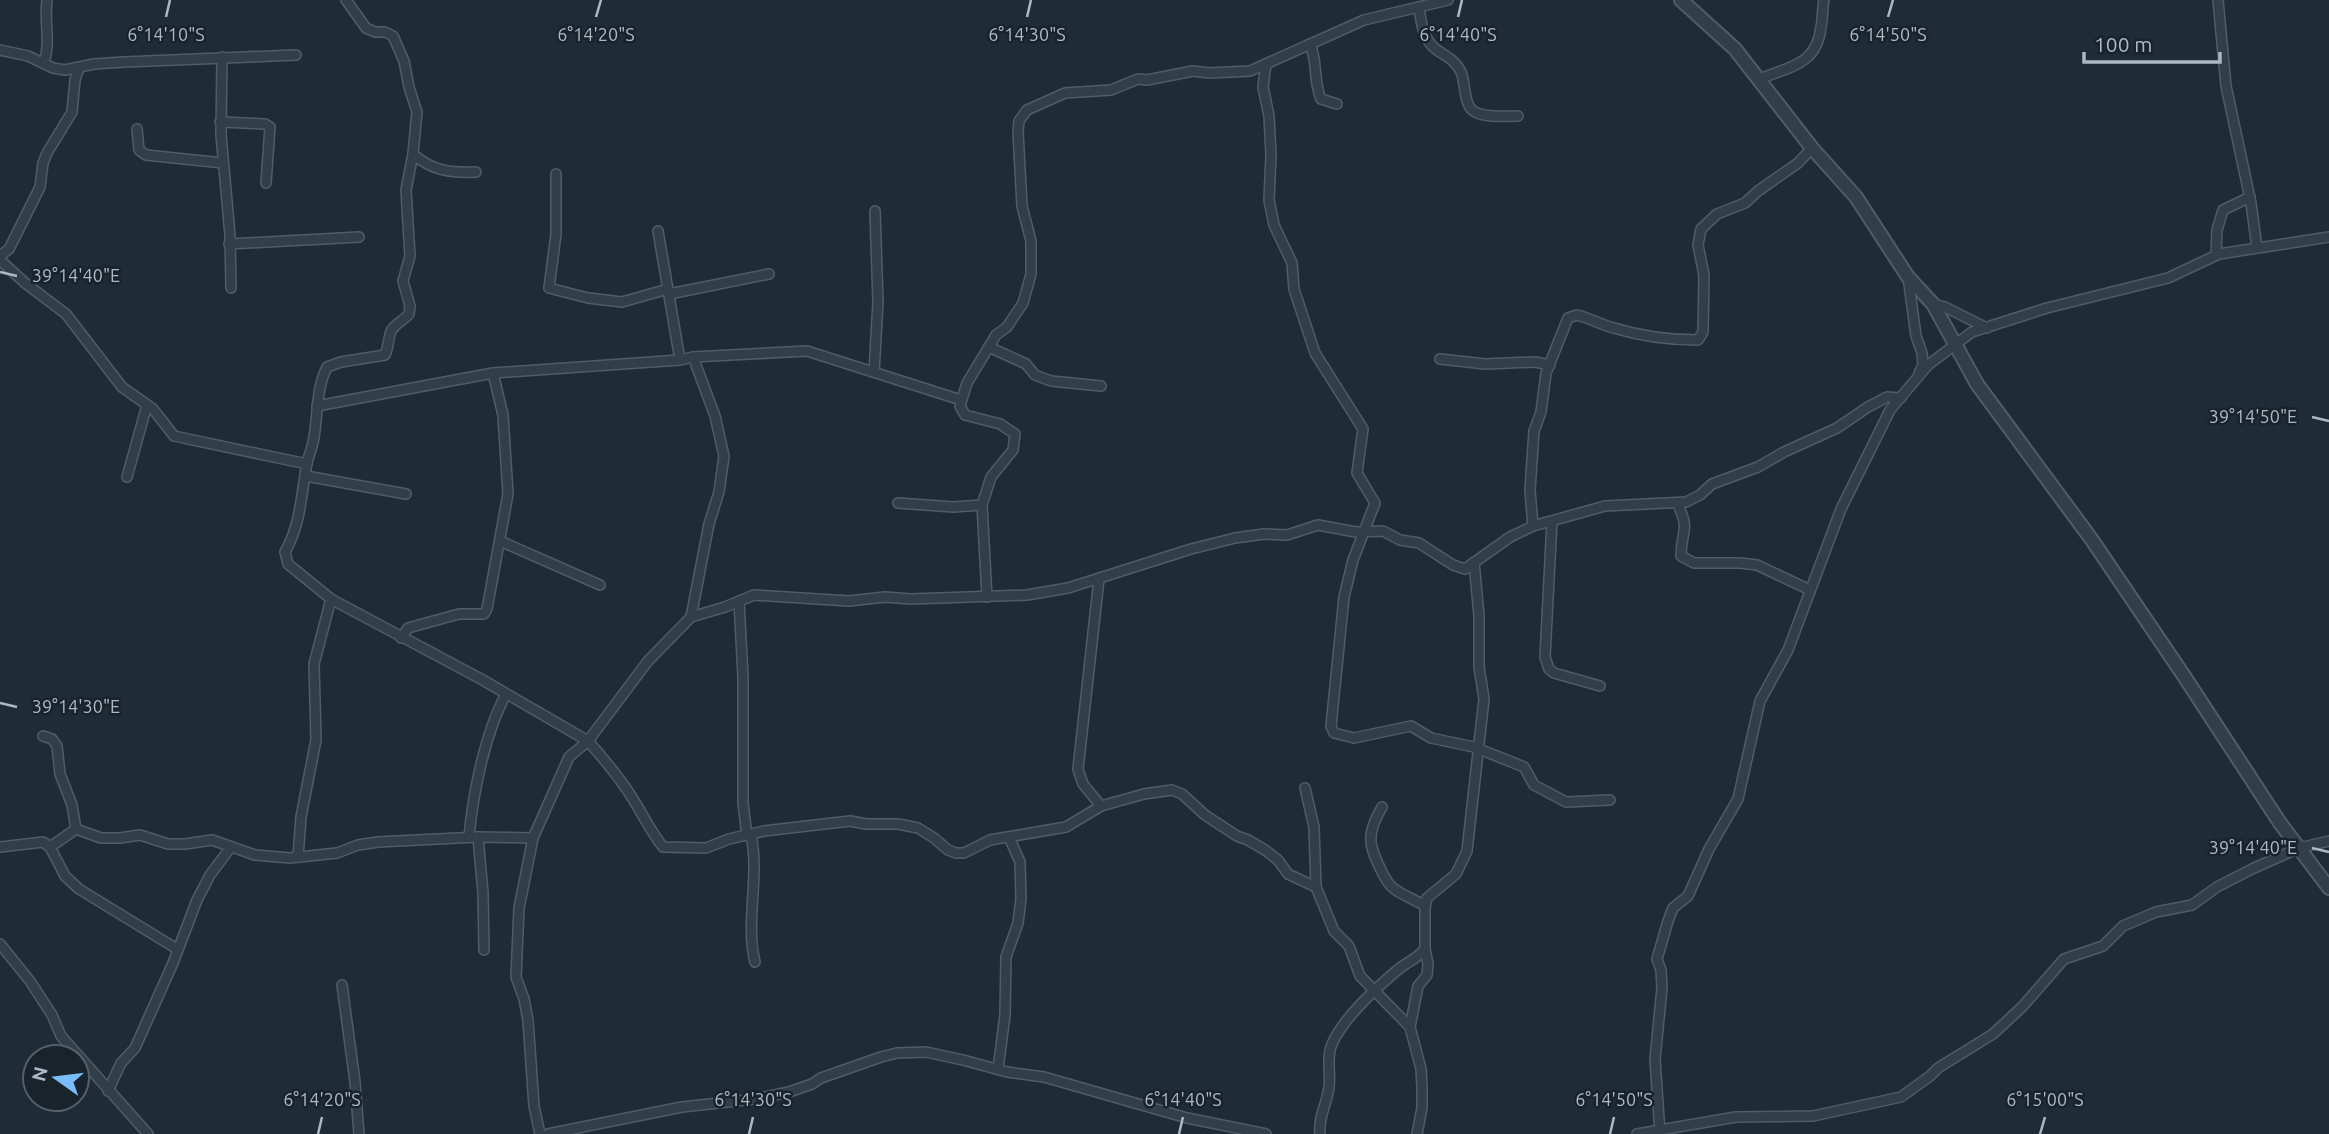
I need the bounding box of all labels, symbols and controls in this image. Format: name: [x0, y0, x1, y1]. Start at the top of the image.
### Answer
scale bar: [2084, 21, 2220, 65]
text: 6°14'10"S: [127, 24, 205, 44]
text: 6°14'20"S: [557, 24, 635, 44]
text: 6°14'30"S: [988, 24, 1066, 44]
text: 6°14'40"S: [1419, 24, 1497, 44]
text: 6°14'50"S: [1849, 24, 1927, 44]
text: 100 m: [2094, 32, 2152, 56]
text: 39°14'40"E: [32, 265, 120, 285]
text: 39°14'50"E: [2209, 406, 2297, 426]
text: 39°14'30"E: [32, 696, 120, 716]
text: 39°14'40"E: [2209, 837, 2297, 857]
north arrow: [21, 1043, 91, 1113]
text: N: [27, 1064, 52, 1083]
text: 6°14'20"S: [283, 1089, 361, 1109]
text: 6°14'30"S: [714, 1089, 792, 1109]
text: 6°14'40"S: [1144, 1089, 1222, 1109]
text: 6°14'50"S: [1575, 1089, 1653, 1109]
text: 6°15'00"S: [2006, 1089, 2084, 1109]

